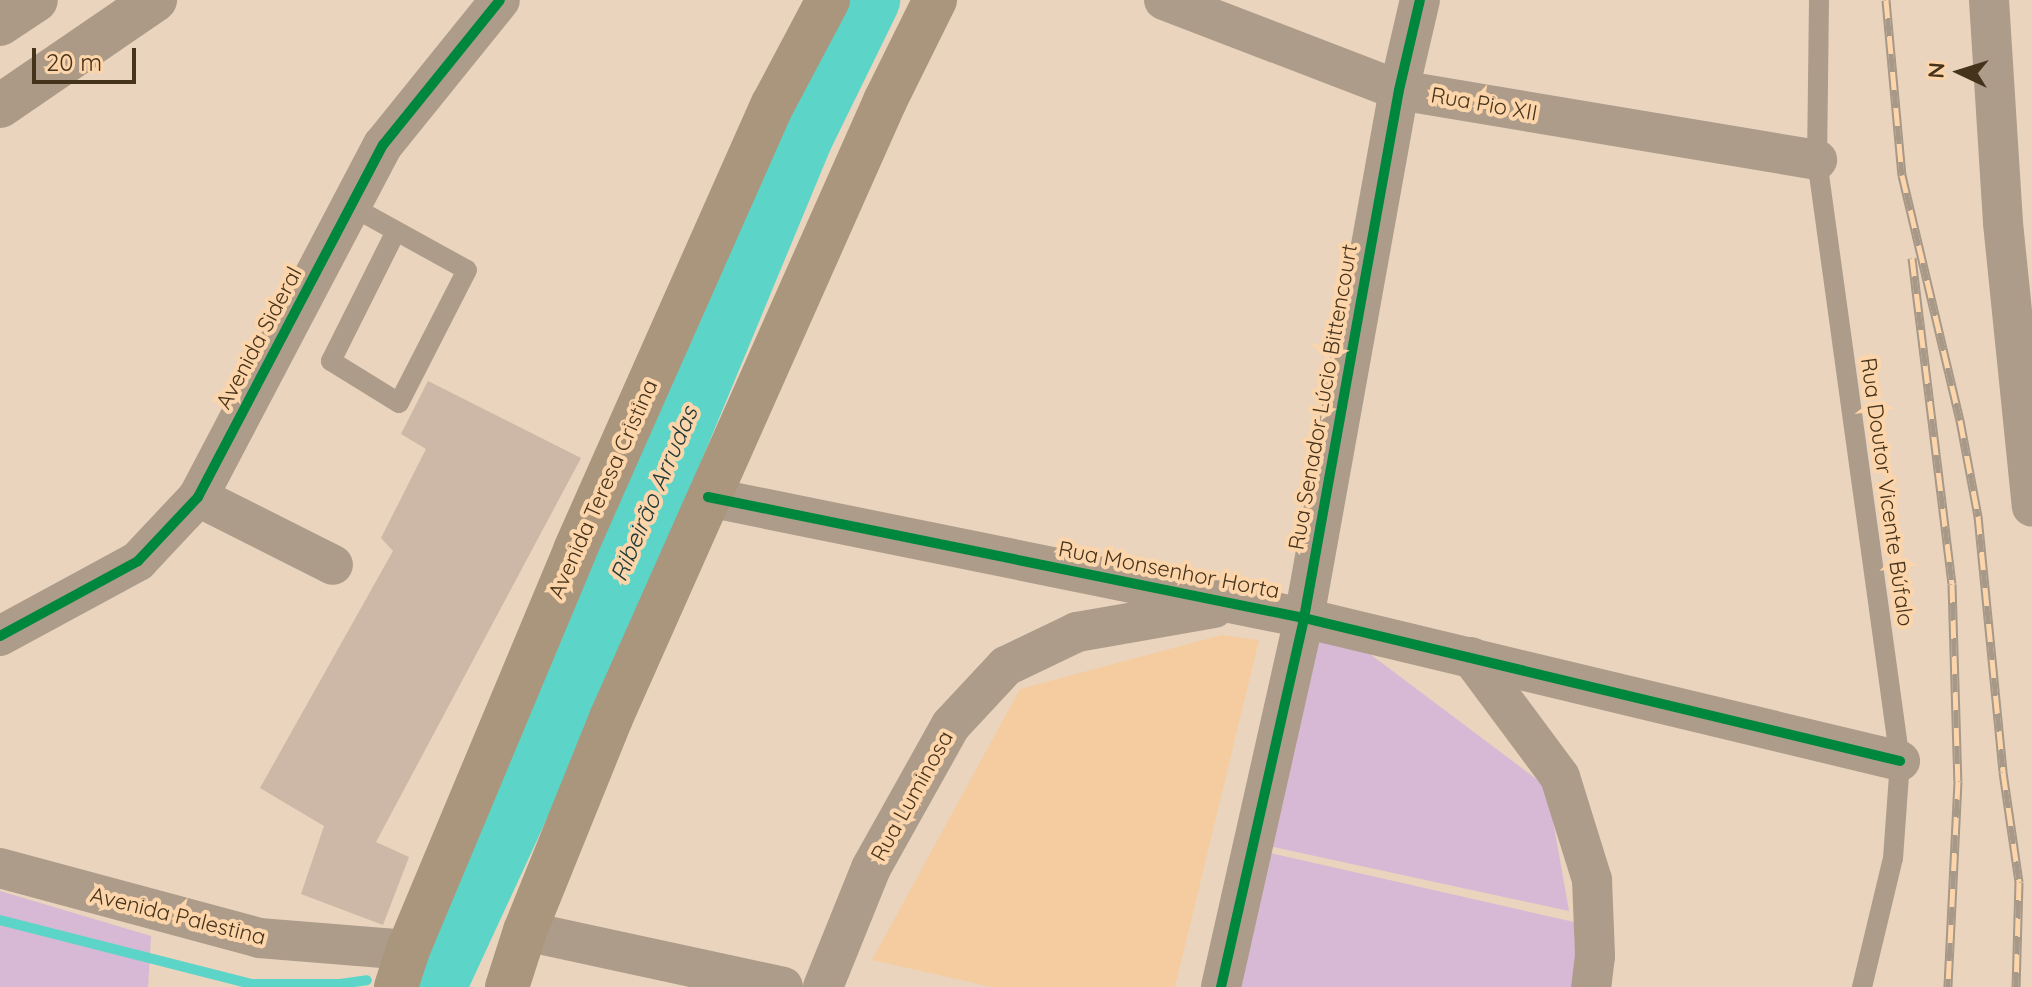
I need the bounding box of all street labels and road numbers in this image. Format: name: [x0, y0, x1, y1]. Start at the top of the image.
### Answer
street label: Rua Pio XII: [1429, 82, 1539, 126]
street label: Rua Senador Lúcio Bittencourt: [1283, 242, 1363, 552]
street label: Avenida Sideral: [210, 262, 308, 414]
street label: Rua Doutor Vicente Búfalo: [1855, 356, 1919, 628]
street label: Avenida Teresa Cristina: [543, 375, 663, 603]
street label: Rua Monsenhor Horta: [1056, 536, 1282, 604]
street label: Rua Luminosa: [865, 726, 959, 866]
street label: Avenida Palestina: [88, 881, 268, 951]

